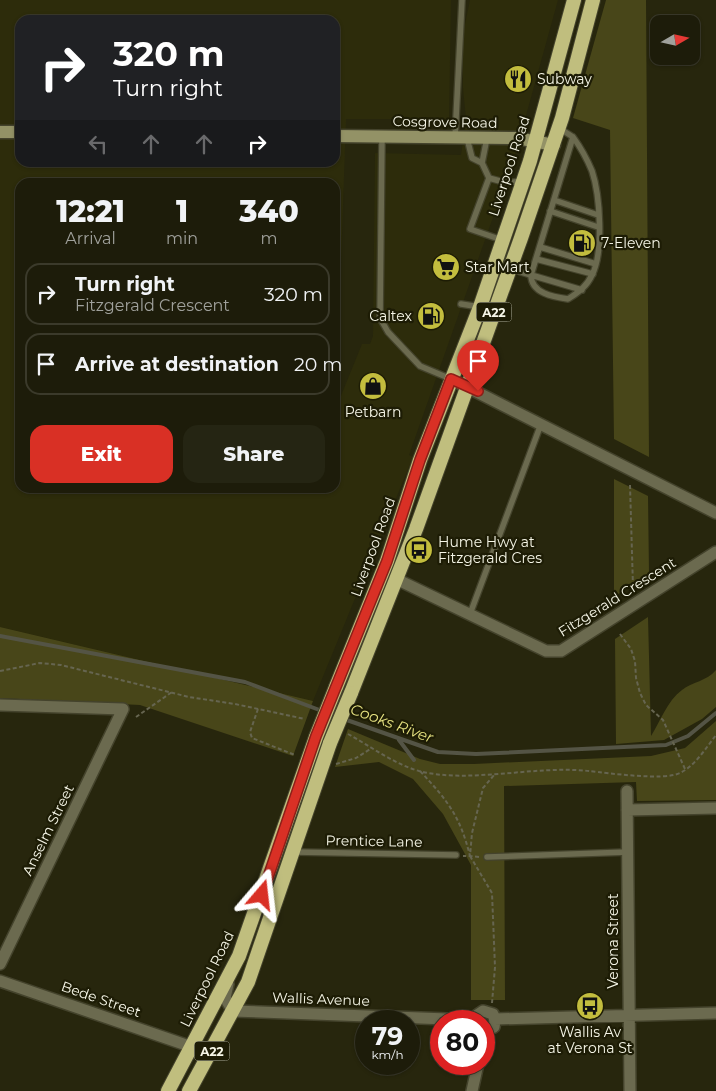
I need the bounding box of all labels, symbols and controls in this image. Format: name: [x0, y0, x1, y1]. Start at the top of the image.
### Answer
north arrow: [650, 15, 700, 65]
map controls: [650, 15, 700, 65]
text: 320 m: [113, 32, 225, 75]
icon: right: [30, 35, 95, 100]
restaurant icon: Subway: [503, 64, 533, 94]
place label: Subway: [537, 70, 592, 88]
text: Turn right: [113, 75, 223, 102]
street label: Cosgrove Road: [392, 112, 498, 132]
street label: Liverpool Road: [484, 114, 534, 218]
icon: left: [84, 130, 112, 158]
icon: ahead: [137, 130, 165, 158]
icon: ahead: [190, 130, 218, 158]
icon: right: [243, 130, 271, 158]
text: 12:21: [56, 193, 125, 230]
text: 1: [176, 193, 188, 230]
text: 340: [239, 193, 299, 230]
fuel station icon: 7-Eleven: [567, 228, 597, 258]
text: Arrival: [65, 229, 116, 248]
text: min: [166, 229, 198, 248]
text: m: [261, 229, 278, 248]
place label: 7-Eleven: [601, 234, 661, 252]
supermarket icon: Star Mart: [431, 252, 461, 282]
place label: Star Mart: [465, 258, 530, 276]
text: Turn right: [75, 273, 175, 296]
icon: right: [32, 280, 60, 308]
text: 320 m: [264, 283, 323, 306]
text: Fitzgerald Crescent: [75, 296, 230, 315]
fuel station icon: Caltex: [416, 301, 446, 331]
road number: A22: [476, 302, 512, 322]
place label: Caltex: [369, 307, 413, 325]
pin: [457, 340, 499, 391]
icon: arrive: [464, 347, 492, 375]
icon: arrive: [32, 350, 60, 378]
text: Arrive at destination: [75, 353, 279, 376]
text: 20 m: [294, 353, 342, 376]
shop icon: Petbarn: [358, 371, 388, 401]
place label: Petbarn: [345, 403, 401, 421]
button: Exit: [30, 425, 173, 483]
button: Share: [183, 425, 325, 483]
street label: Liverpool Road: [347, 495, 399, 599]
place label: Hume Hwy at Fitzgerald Cres: [438, 533, 542, 567]
bus stop icon: Hume Hwy at Fitzgerald Cres: [404, 535, 434, 565]
street label: Fitzgerald Crescent: [555, 553, 679, 641]
water label: Cooks River: [348, 699, 437, 747]
street label: Anselm Street: [18, 781, 78, 879]
street label: Prentice Lane: [325, 831, 423, 851]
position arrow: [235, 868, 287, 920]
street label: Verona Street: [604, 893, 622, 989]
street label: Liverpool Road: [176, 928, 238, 1030]
street label: Bede Street: [59, 977, 143, 1021]
street label: Wallis Avenue: [272, 988, 370, 1010]
bus stop icon: Wallis Av at Verona St: [575, 991, 605, 1021]
speed limit sign: 80: [430, 1010, 495, 1075]
text: 79: [372, 1021, 403, 1051]
place label: Wallis Av at Verona St: [548, 1023, 633, 1057]
road number: A22: [194, 1042, 230, 1060]
text: km/h: [371, 1047, 404, 1062]

